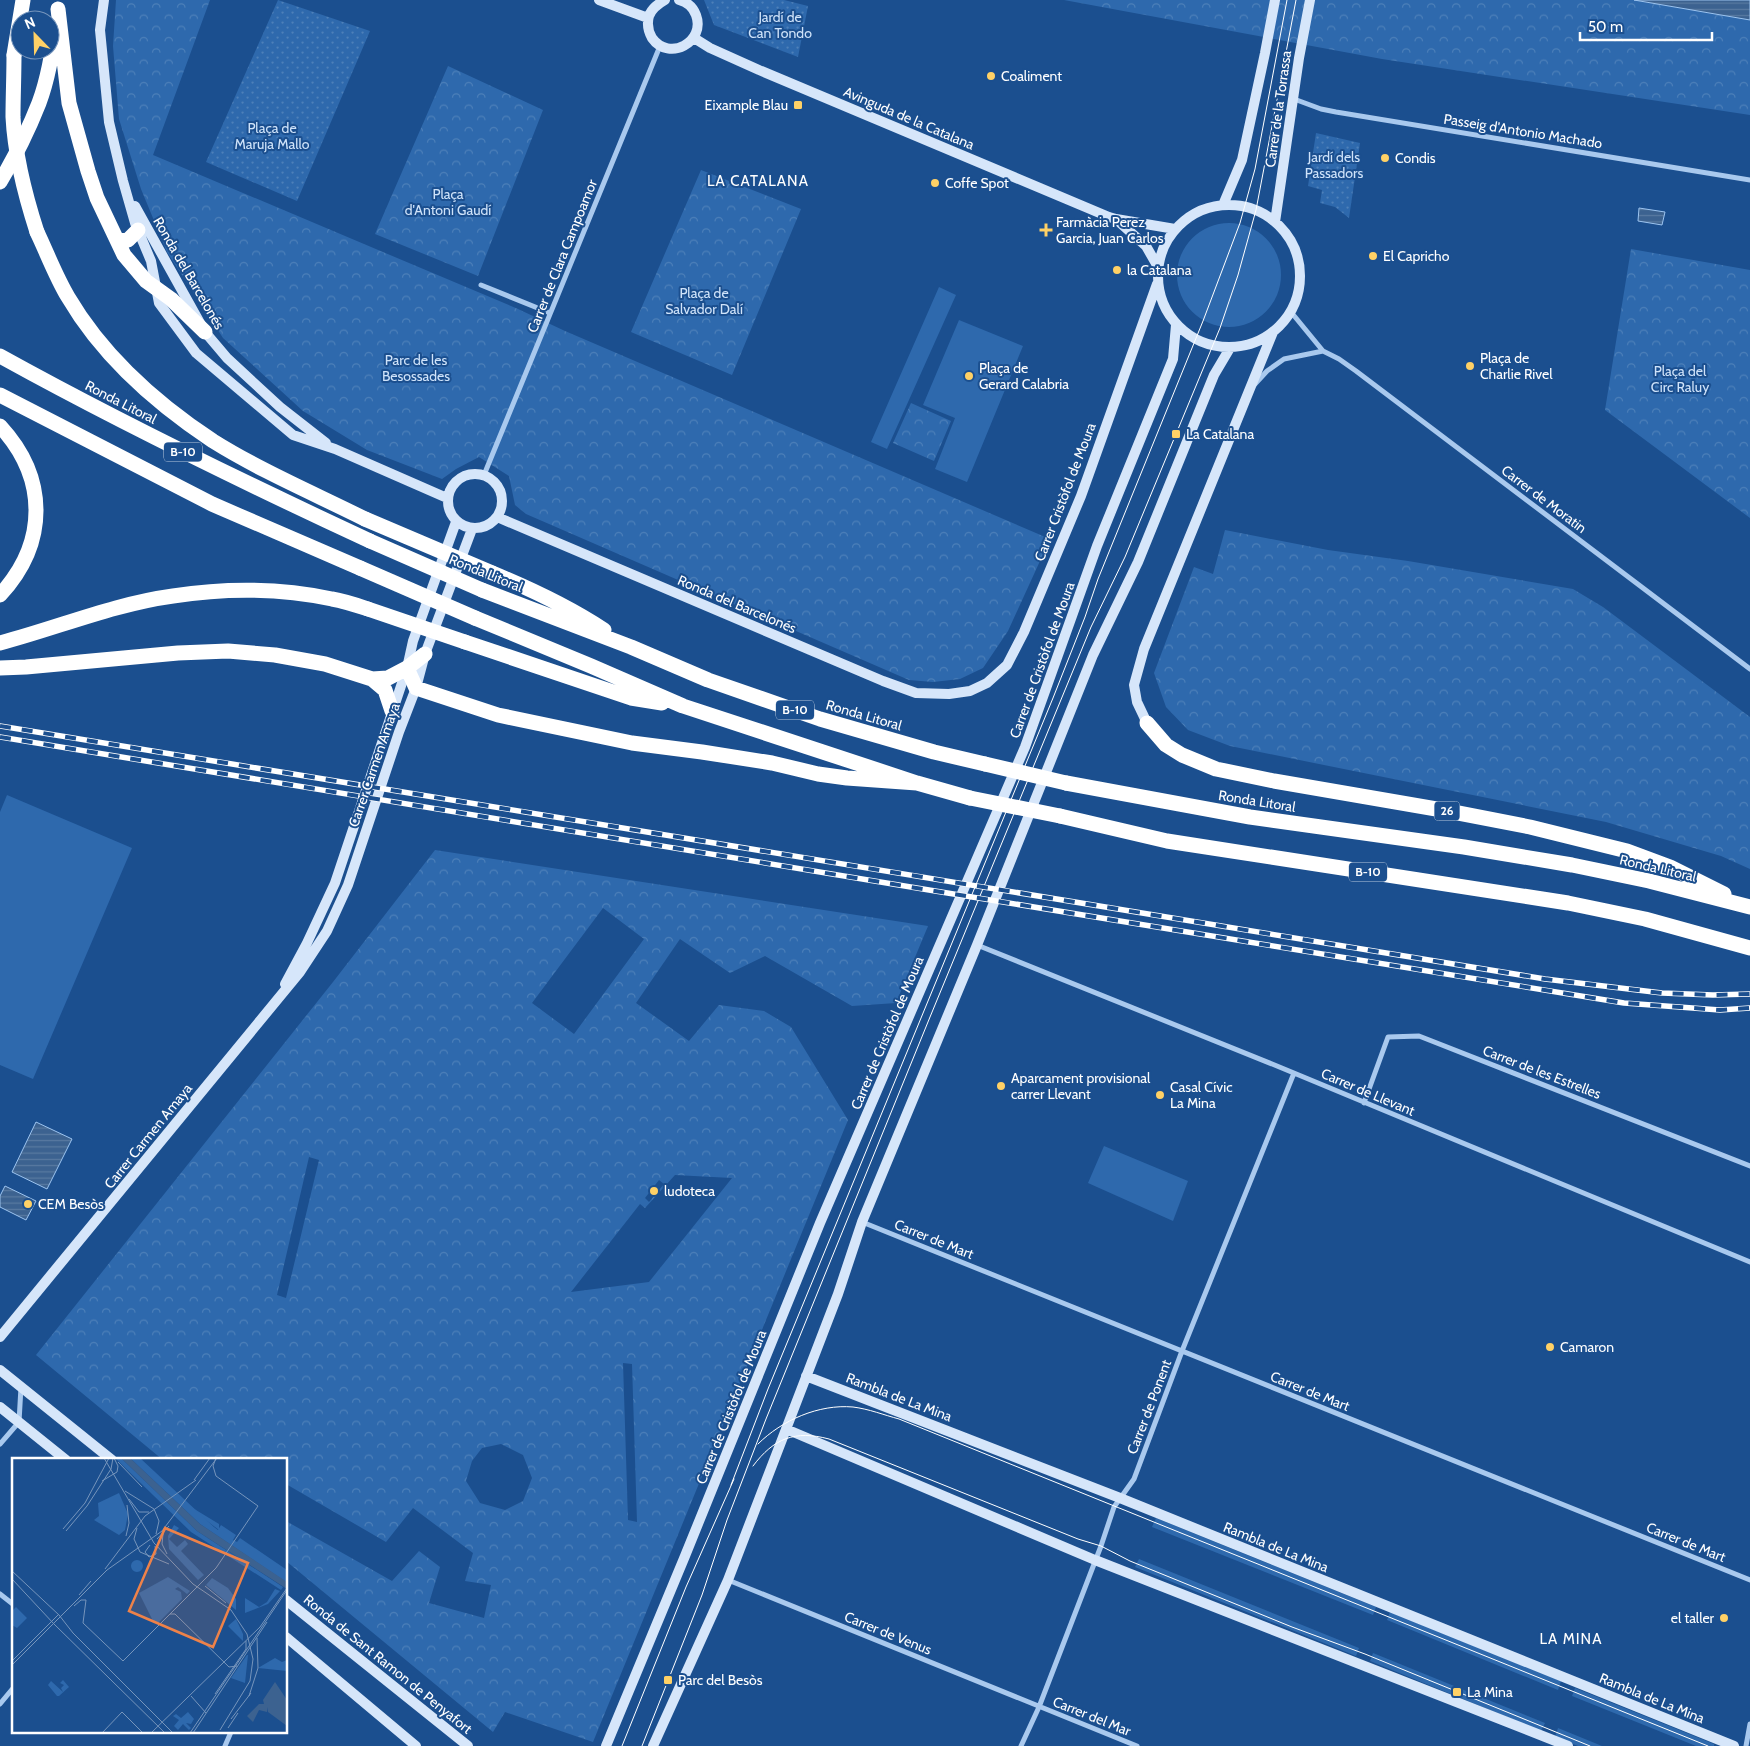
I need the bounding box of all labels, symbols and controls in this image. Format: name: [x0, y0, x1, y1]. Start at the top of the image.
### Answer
park label: Jardí de Can Tondo: [748, 8, 812, 42]
north arrow: [10, 10, 60, 60]
scale bar: [1580, 10, 1712, 42]
text: N: [22, 13, 38, 33]
text: 50 m: [1588, 18, 1623, 36]
street label: Carrer de la Torrassa: [1261, 49, 1295, 169]
place label: Coaliment: [1001, 67, 1062, 85]
marker: Coaliment: [985, 70, 997, 82]
street label: Avinguda de la Catalana: [841, 82, 977, 154]
place label: Eixample Blau: [704, 96, 788, 114]
marker: Eixample Blau: [792, 99, 804, 111]
street label: Passeig d'Antonio Machado: [1442, 110, 1604, 152]
park label: Plaça de Maruja Mallo: [235, 119, 310, 153]
park label: Jardí dels Passadors: [1305, 148, 1363, 182]
place label: Condis: [1395, 149, 1436, 167]
marker: Condis: [1379, 152, 1391, 164]
district label: LA CATALANA: [707, 172, 809, 190]
place label: Coffe Spot: [945, 174, 1009, 192]
street label: Carrer de Clara Campoamor: [523, 176, 601, 335]
marker: Coffe Spot: [929, 177, 941, 189]
park label: Plaça d'Antoni Gaudí: [405, 185, 491, 219]
street label: Ronda del Barcelonés: [149, 213, 229, 333]
place label: Farmàcia Perez Garcia, Juan Carlos: [1056, 213, 1164, 247]
marker: Farmàcia Perez Garcia, Juan Carlos: [1040, 224, 1052, 236]
place label: El Capricho: [1383, 247, 1450, 265]
marker: El Capricho: [1367, 250, 1379, 262]
place label: la Catalana: [1127, 261, 1192, 279]
marker: la Catalana: [1111, 264, 1123, 276]
park label: Plaça de Salvador Dalí: [665, 284, 743, 318]
place label: Plaça de Charlie Rivel: [1480, 349, 1553, 383]
park label: Parc de les Besossades: [382, 351, 450, 385]
place label: Plaça de Gerard Calabria: [979, 359, 1069, 393]
marker: Plaça de Charlie Rivel: [1464, 360, 1476, 372]
park label: Plaça del Circ Raluy: [1651, 362, 1709, 396]
marker: Plaça de Gerard Calabria: [963, 370, 975, 382]
street label: Ronda Litoral: [82, 376, 160, 428]
street label: Carrer Cristòfol de Moura: [1030, 420, 1100, 564]
place label: La Catalana: [1186, 425, 1254, 443]
marker: La Catalana: [1170, 428, 1182, 440]
road number: B-10: [164, 442, 202, 462]
street label: Carrer de Moratin: [1498, 461, 1590, 537]
street label: Ronda Litoral: [446, 550, 526, 596]
street label: Ronda del Barcelonés: [675, 571, 799, 637]
street label: Carrer de Cristòfol de Moura: [1005, 579, 1079, 741]
street label: Ronda Litoral: [824, 696, 905, 735]
street label: Carrer Carmen Amaya: [344, 700, 404, 829]
road number: B-10: [776, 700, 814, 720]
street label: Ronda Litoral: [1217, 786, 1298, 816]
road number: 26: [1434, 801, 1460, 820]
street label: Ronda Litoral: [1618, 850, 1699, 886]
road number: B-10: [1349, 862, 1387, 882]
street label: Carrer de Cristòfol de Moura: [847, 953, 928, 1112]
street label: Carrer de les Estrelles: [1480, 1041, 1604, 1103]
street label: Carrer de Llevant: [1318, 1064, 1418, 1120]
place label: Aparcament provisional carrer Llevant: [1011, 1069, 1151, 1103]
place label: Casal Cívic La Mina: [1170, 1078, 1233, 1112]
street label: Carrer Carmen Amaya: [100, 1080, 196, 1192]
marker: Aparcament provisional carrer Llevant: [995, 1080, 1007, 1092]
marker: Casal Cívic La Mina: [1154, 1089, 1166, 1101]
place label: ludoteca: [664, 1182, 715, 1200]
marker: ludoteca: [648, 1185, 660, 1197]
place label: CEM Besòs: [38, 1195, 104, 1213]
marker: CEM Besòs: [22, 1198, 34, 1210]
street label: Carrer de Mart: [892, 1215, 977, 1263]
street label: Carrer de Cristòfol de Moura: [692, 1327, 770, 1487]
place label: Camaron: [1560, 1338, 1614, 1356]
marker: Camaron: [1544, 1341, 1556, 1353]
street label: Carrer de Ponent: [1123, 1357, 1175, 1457]
street label: Carrer de Mart: [1268, 1367, 1353, 1415]
street label: Rambla de La Mina: [843, 1369, 955, 1426]
inset map: [12, 1458, 288, 1734]
street label: Rambla de La Mina: [1221, 1518, 1332, 1576]
street label: Carrer de Mart: [1644, 1518, 1729, 1566]
street label: Ronda de Sant Ramon de Penyafort: [300, 1590, 476, 1738]
street label: Carrer de Venus: [842, 1607, 935, 1659]
place label: el taller: [1671, 1609, 1715, 1627]
marker: el taller: [1718, 1612, 1730, 1624]
district label: LA MINA: [1540, 1630, 1602, 1648]
street label: Rambla de La Mina: [1597, 1669, 1708, 1727]
place label: Parc del Besòs: [678, 1671, 763, 1689]
marker: Parc del Besòs: [662, 1674, 674, 1686]
place label: La Mina: [1467, 1683, 1513, 1701]
marker: La Mina: [1451, 1686, 1463, 1698]
street label: Carrer del Mar: [1050, 1692, 1134, 1740]

